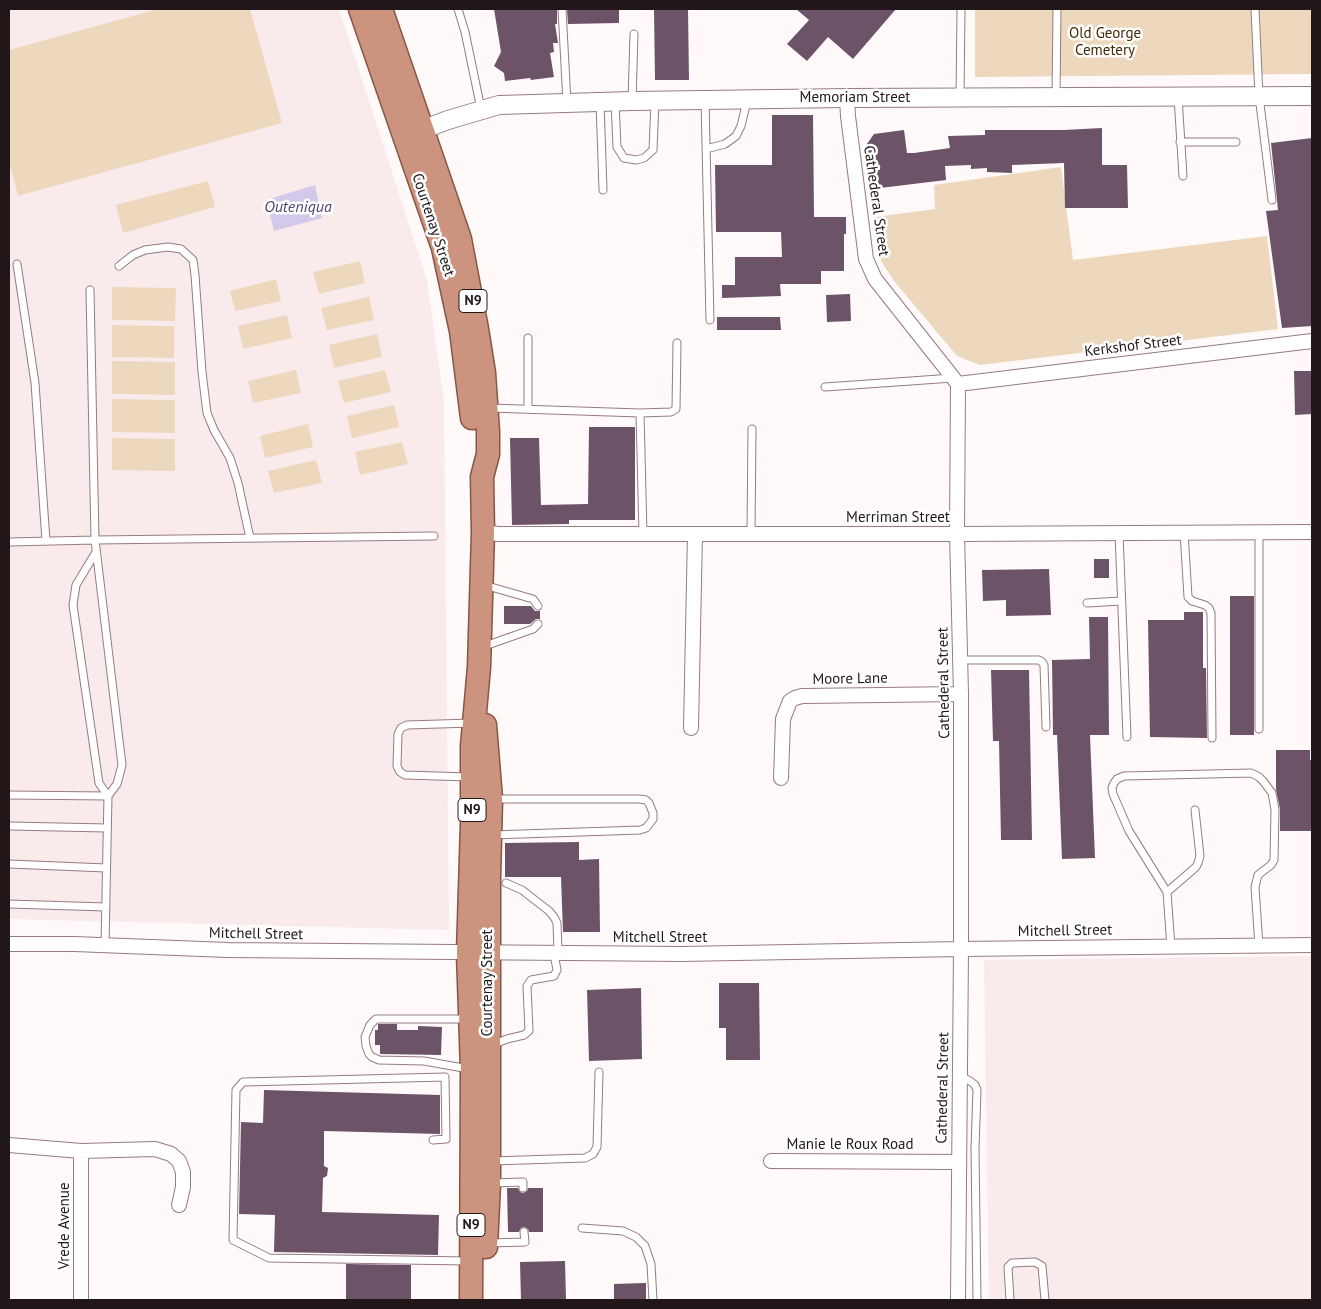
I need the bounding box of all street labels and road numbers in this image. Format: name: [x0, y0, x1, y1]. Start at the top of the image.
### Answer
street label: Memoriam Street: [800, 89, 910, 107]
street label: Cathederal Street: [859, 144, 893, 258]
street label: Courtenay Street: [408, 171, 458, 279]
road number: N9: [459, 290, 487, 312]
street label: Kerkshof Street: [1083, 331, 1183, 361]
street label: Merriman Street: [846, 509, 950, 527]
street label: Cathederal Street: [934, 627, 954, 739]
street label: Moore Lane: [812, 669, 888, 689]
road number: N9: [458, 798, 486, 822]
street label: Mitchell Street: [1018, 921, 1112, 941]
street label: Mitchell Street: [209, 924, 303, 944]
street label: Courtenay Street: [479, 929, 497, 1037]
street label: Mitchell Street: [613, 929, 707, 947]
street label: Cathederal Street: [933, 1032, 953, 1144]
street label: Manie le Roux Road: [787, 1136, 913, 1154]
street label: Vrede Avenue: [56, 1182, 74, 1270]
road number: N9: [457, 1214, 485, 1236]

